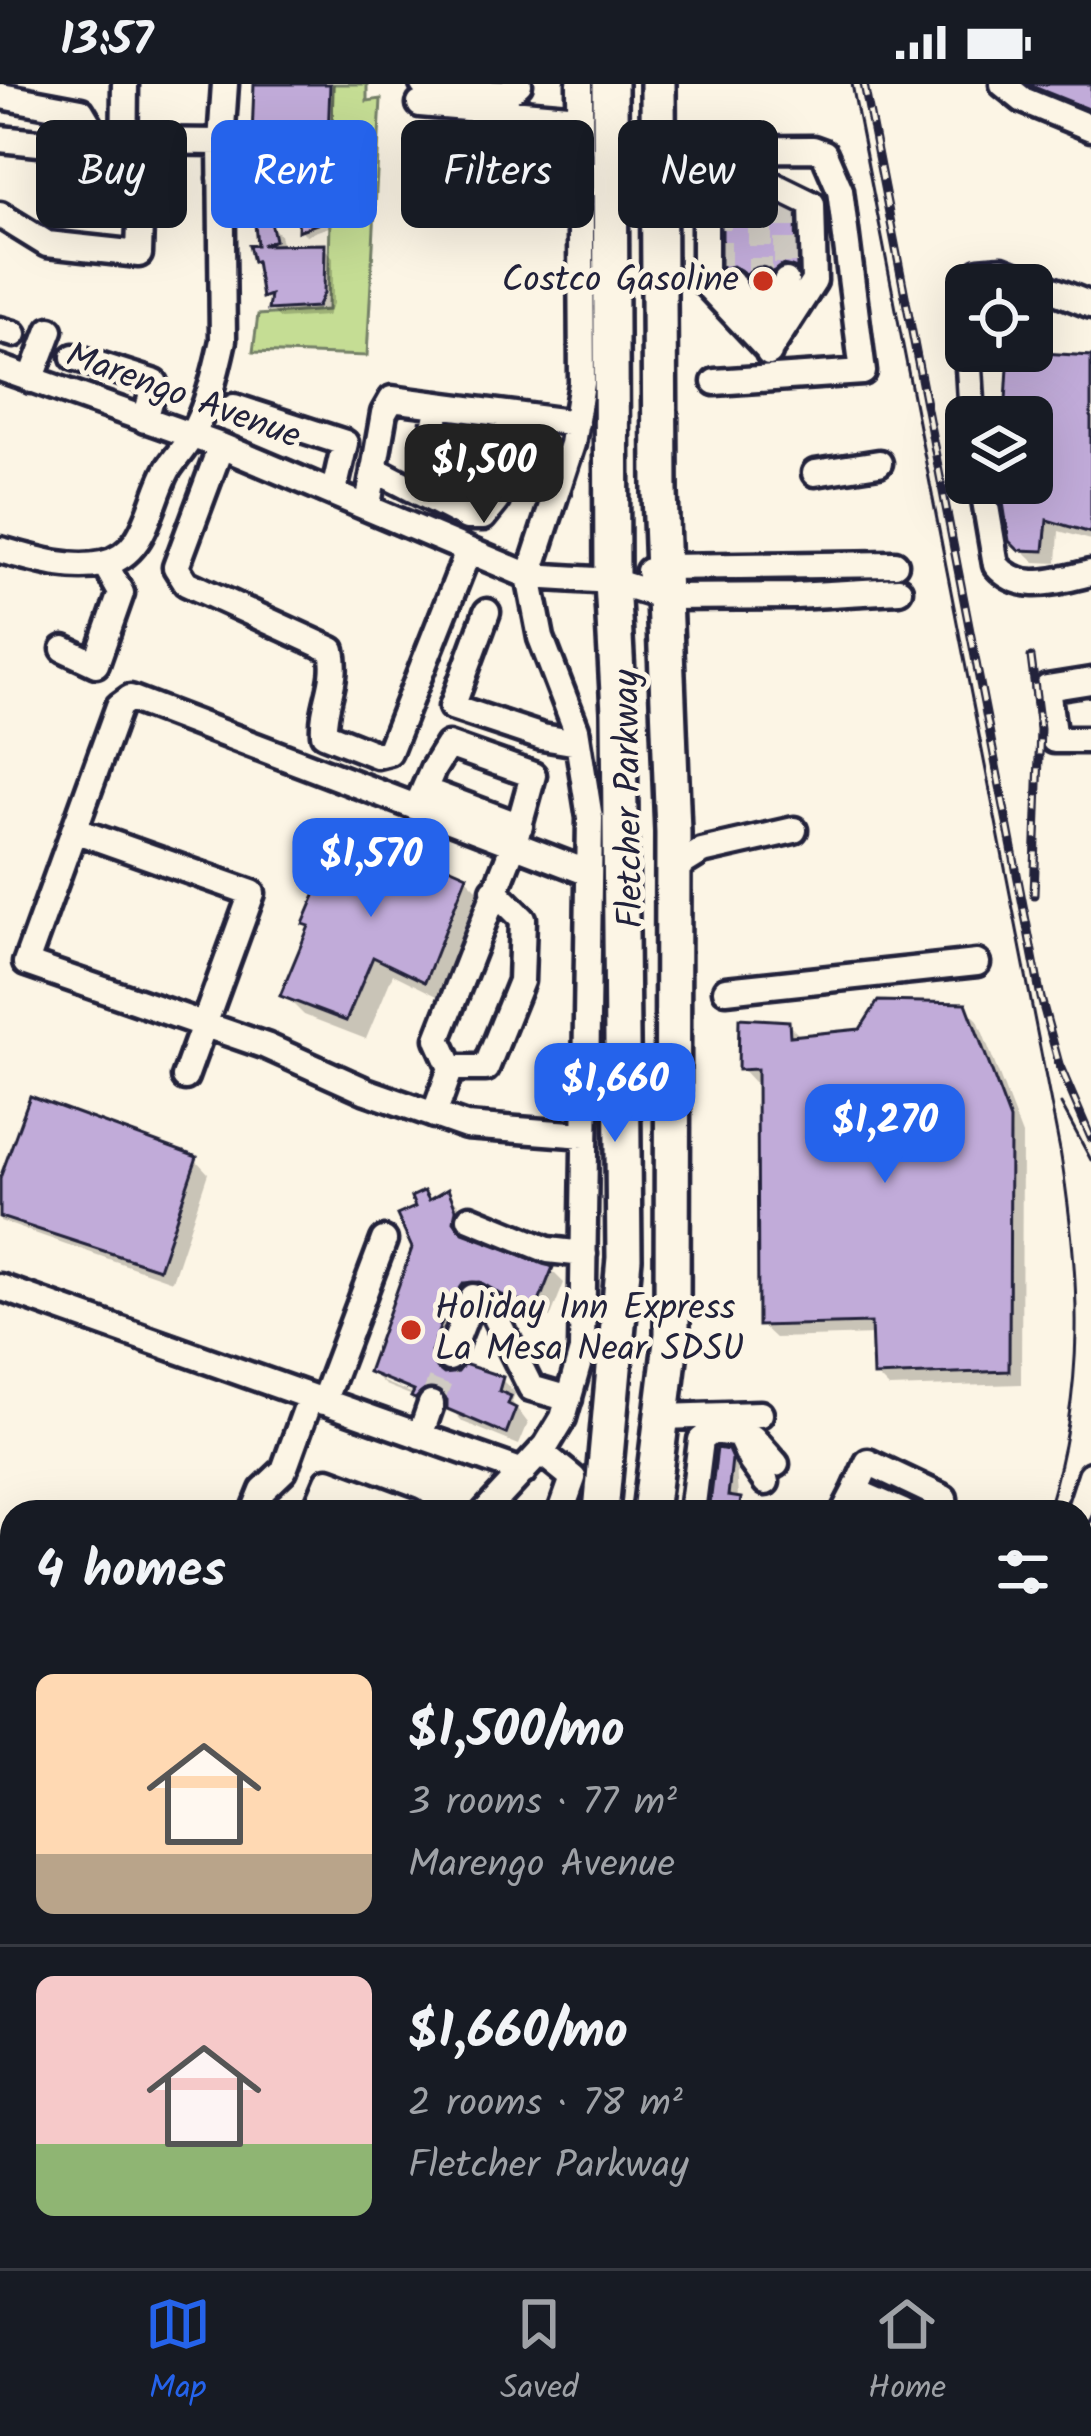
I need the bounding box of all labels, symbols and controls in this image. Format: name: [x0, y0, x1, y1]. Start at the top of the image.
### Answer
text: 13:57: [60, 6, 153, 78]
chip: Buy: [36, 120, 187, 228]
chip: Rent: [211, 120, 377, 228]
chip: Filters: [401, 120, 594, 228]
chip: New: [618, 120, 778, 228]
place label: Costco Gasoline: [502, 253, 739, 310]
map controls: [945, 264, 1053, 504]
button: locate: [945, 264, 1053, 372]
marker: Costco Gasoline: [750, 268, 776, 294]
street label: Marengo Avenue: [57, 328, 309, 466]
button: layers: [945, 396, 1053, 504]
pin: $1,500: [386, 424, 582, 526]
text: $1,500: [432, 432, 536, 494]
street label: Fletcher Parkway: [599, 668, 661, 929]
pin: $1,570: [273, 818, 469, 920]
text: $1,570: [319, 826, 423, 888]
pin: $1,660: [517, 1043, 713, 1145]
text: $1,660: [561, 1051, 669, 1113]
pin: $1,270: [787, 1084, 983, 1186]
text: $1,270: [832, 1092, 938, 1154]
place label: Holiday Inn Express La Mesa Near SDSU: [435, 1281, 744, 1379]
marker: Holiday Inn Express La Mesa Near SDSU: [398, 1317, 424, 1343]
text: 4 homes: [36, 1532, 226, 1613]
icon: filters: [990, 1539, 1056, 1605]
text: $1,500/mo: [408, 1692, 625, 1773]
icon: home: [132, 1722, 276, 1866]
text: 3 rooms · 77 m²: [408, 1773, 677, 1835]
text: Marengo Avenue: [408, 1835, 675, 1897]
text: $1,660/mo: [408, 1993, 628, 2074]
icon: home: [132, 2024, 276, 2168]
text: 2 rooms · 78 m²: [408, 2074, 683, 2136]
text: Fletcher Parkway: [408, 2136, 688, 2198]
tab: Map: [145, 2291, 211, 2416]
tab: Saved: [500, 2291, 579, 2416]
tab: Home: [868, 2291, 946, 2416]

